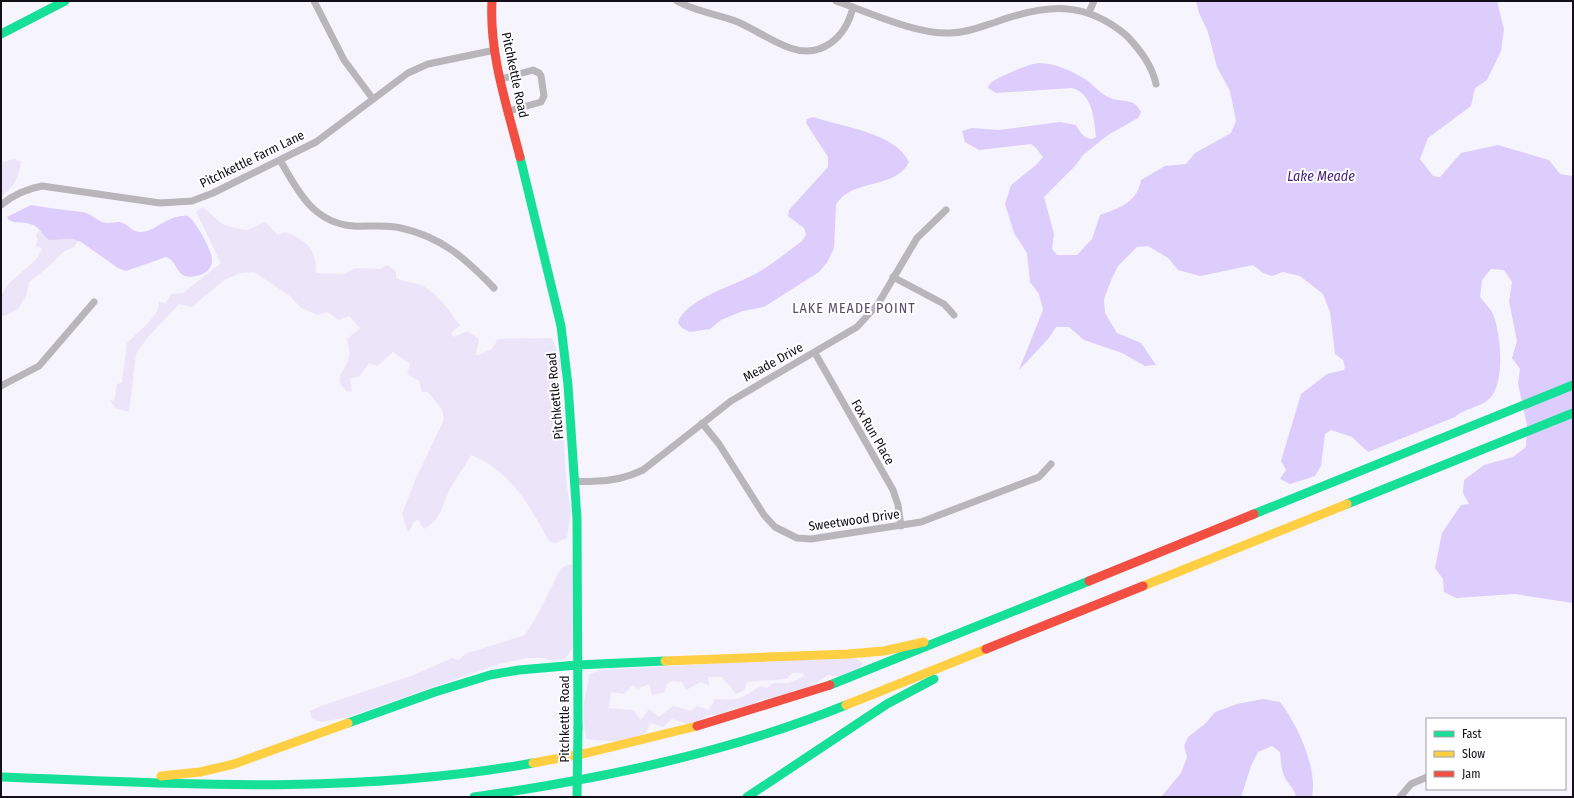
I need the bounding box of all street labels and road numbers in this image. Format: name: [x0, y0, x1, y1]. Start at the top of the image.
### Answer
street label: Pitchkettle Road: [499, 31, 531, 119]
street label: Pitchkettle Farm Lane: [197, 127, 307, 191]
street label: Meade Drive: [741, 339, 805, 385]
street label: Pitchkettle Road: [544, 352, 566, 440]
street label: Fox Run Place: [848, 397, 898, 467]
street label: Sweetwood Drive: [808, 506, 900, 534]
street label: Pitchkettle Road: [557, 675, 572, 763]

